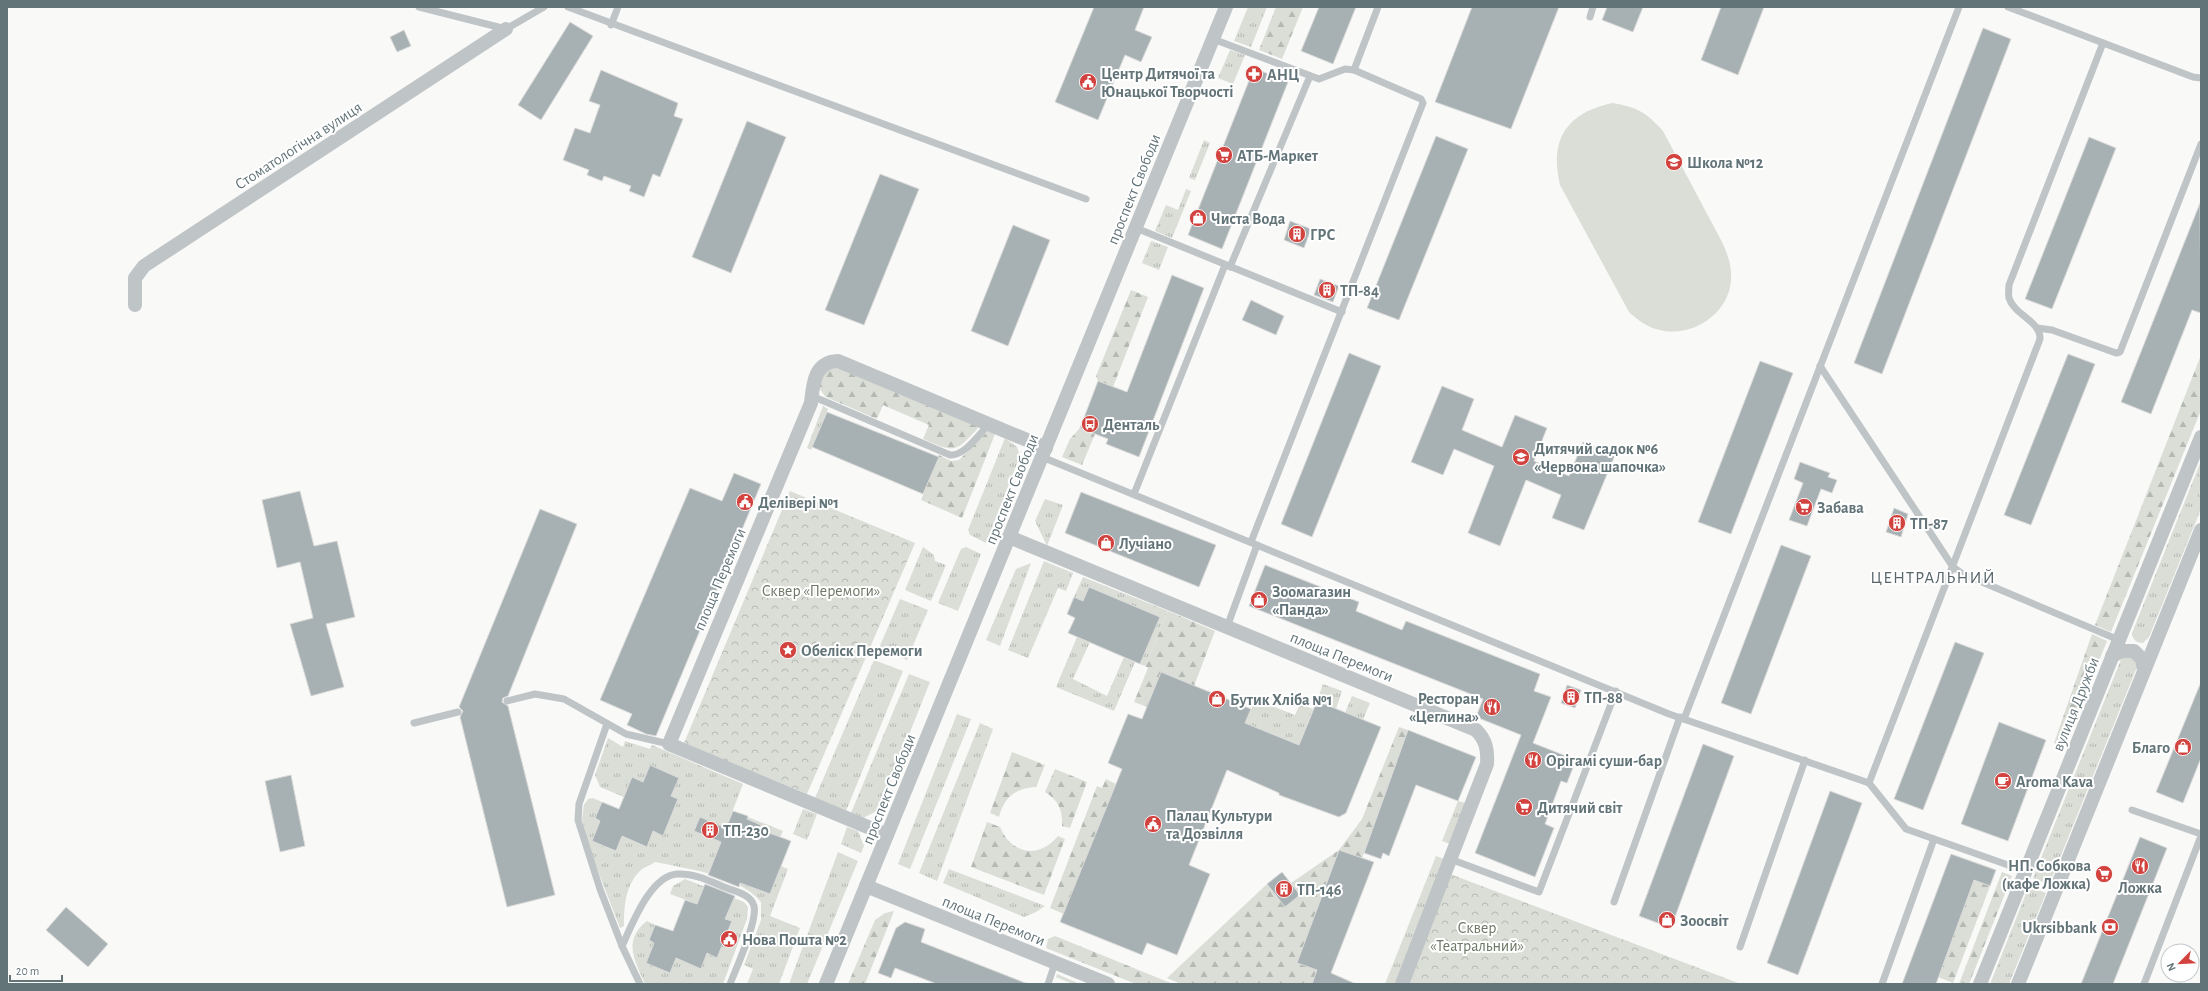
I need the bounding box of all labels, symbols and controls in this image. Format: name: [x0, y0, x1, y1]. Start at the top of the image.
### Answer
pharmacy icon: АНЦ: [1244, 64, 1264, 84]
place label: Центр Дитячої та Юнацької Творчості: [1101, 66, 1233, 100]
place label: АНЦ: [1267, 67, 1299, 83]
public building icon: Центр Дитячої та Юнацької Творчості: [1078, 72, 1098, 92]
street label: Стоматологічна вулиця: [232, 99, 365, 194]
street label: проспект Свободи: [1104, 132, 1163, 247]
supermarket icon: АТБ-Маркет: [1214, 145, 1234, 165]
place label: АТБ-Маркет: [1237, 148, 1319, 164]
school or university icon: Школа №12: [1664, 152, 1684, 172]
place label: Школа №12: [1687, 155, 1764, 171]
shop icon: Чиста Вода: [1188, 208, 1208, 228]
place label: Чиста Вода: [1211, 211, 1286, 227]
building icon: ГРС: [1287, 224, 1307, 244]
place label: ГРС: [1310, 227, 1335, 243]
building icon: ТП-84: [1317, 280, 1337, 300]
place label: ТП-84: [1340, 283, 1379, 299]
bus stop icon: Денталь: [1080, 414, 1100, 434]
place label: Денталь: [1103, 417, 1160, 433]
street label: проспект Свободи: [982, 432, 1041, 547]
place label: Дитячий садок №6 «Червона шапочка»: [1534, 441, 1666, 475]
school or university icon: Дитячий садок №6 «Червона шапочка»: [1511, 447, 1531, 467]
public building icon: Делівері №1: [735, 492, 755, 512]
place label: Делівері №1: [758, 495, 839, 511]
supermarket icon: Забава: [1794, 497, 1814, 517]
place label: Забава: [1817, 500, 1864, 516]
building icon: ТП-87: [1887, 513, 1907, 533]
place label: ТП-87: [1910, 516, 1948, 532]
street label: площа Перемоги: [691, 526, 749, 633]
shop icon: Лучіано: [1096, 533, 1116, 553]
place label: Лучіано: [1119, 536, 1172, 553]
district label: ЦЕНТРАЛЬНИЙ: [1870, 569, 1996, 586]
park label: Сквер «Перемоги»: [762, 583, 880, 599]
place label: Зоомагазин «Панда»: [1272, 584, 1351, 618]
shop icon: Зоомагазин «Панда»: [1249, 590, 1269, 610]
street label: площа Перемоги: [1288, 629, 1395, 685]
place icon: Обеліск Перемоги: [778, 640, 798, 660]
place label: Обеліск Перемоги: [801, 643, 922, 659]
street label: вулиця Дружби: [2050, 655, 2103, 754]
building icon: ТП-88: [1561, 687, 1581, 707]
shop icon: Бутик Хліба №1: [1207, 689, 1227, 709]
place label: ТП-88: [1584, 690, 1623, 706]
place label: Ресторан «Цеглина»: [1409, 691, 1479, 725]
place label: Бутик Хліба №1: [1230, 692, 1332, 709]
restaurant icon: Ресторан «Цеглина»: [1482, 697, 1502, 717]
street label: проспект Свободи: [859, 732, 918, 847]
shop icon: Благо: [2173, 737, 2193, 757]
place label: Благо: [2132, 740, 2170, 756]
restaurant icon: Орігамі суши-бар: [1523, 750, 1543, 770]
place label: Орігамі суши-бар: [1546, 753, 1662, 770]
cafe icon: Aroma Kava: [1993, 771, 2013, 791]
place label: Aroma Kava: [2016, 774, 2094, 790]
supermarket icon: Дитячий світ: [1514, 797, 1534, 817]
place label: Дитячий світ: [1537, 800, 1623, 816]
place label: Палац Культури та Дозвілля: [1165, 808, 1273, 842]
public building icon: Палац Культури та Дозвілля: [1143, 814, 1163, 834]
building icon: ТП-230: [700, 820, 720, 840]
place label: ТП-230: [723, 823, 769, 839]
restaurant icon: Ложка: [2130, 856, 2150, 876]
place label: НП. Собкова (кафе Ложка): [2002, 858, 2091, 892]
supermarket icon: НП. Собкова (кафе Ложка): [2094, 864, 2114, 884]
building icon: ТП-146: [1274, 879, 1294, 899]
place label: Ложка: [2118, 880, 2162, 896]
place label: ТП-146: [1297, 882, 1342, 898]
street label: площа Перемоги: [940, 893, 1047, 949]
shop icon: Зоосвіт: [1657, 910, 1677, 930]
place label: Зоосвіт: [1680, 913, 1729, 929]
bank icon: Ukrsibbank: [2100, 917, 2120, 937]
park label: Сквер «Театральний»: [1430, 920, 1524, 954]
place label: Ukrsibbank: [2022, 920, 2097, 936]
public building icon: Нова Пошта №2: [719, 929, 739, 949]
place label: Нова Пошта №2: [742, 932, 847, 948]
north arrow: [2160, 943, 2200, 983]
scale bar: [10, 957, 62, 983]
text: N: [2165, 961, 2178, 973]
text: 20 m: [16, 965, 39, 977]

